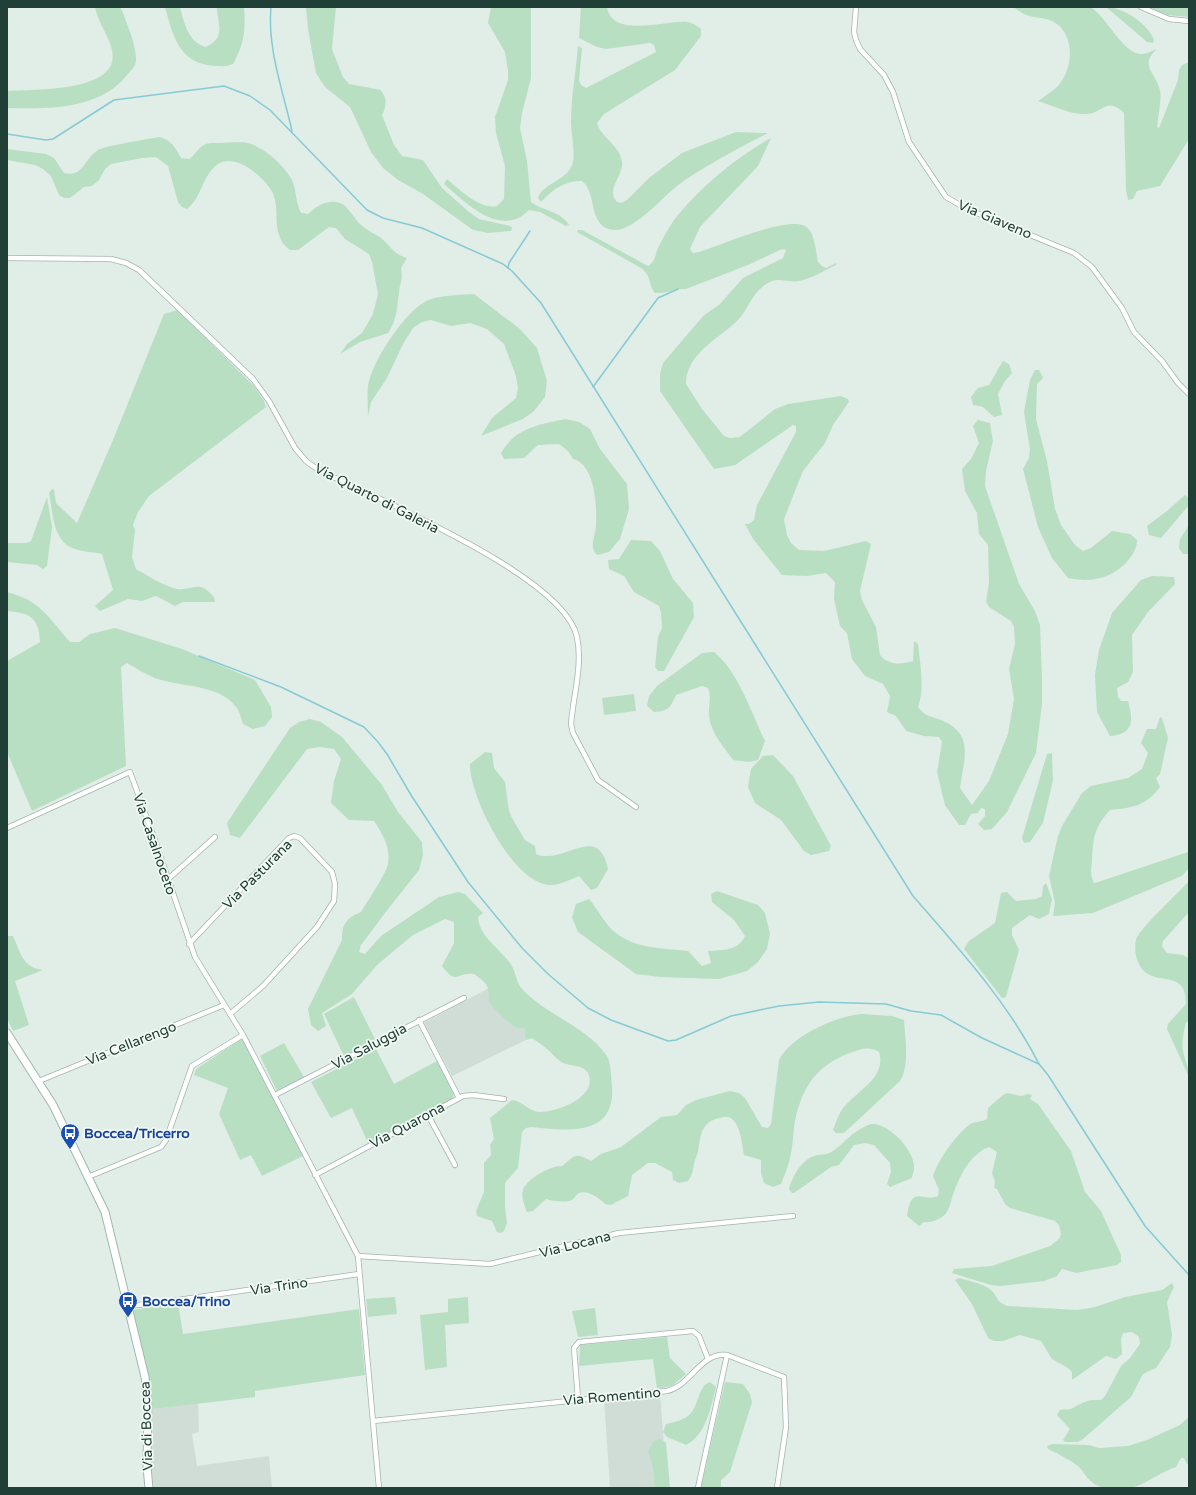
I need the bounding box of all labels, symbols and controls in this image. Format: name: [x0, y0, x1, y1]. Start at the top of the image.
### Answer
street label: Via Giaveno: [955, 196, 1034, 243]
street label: Via Quarto di Galeria: [312, 460, 442, 537]
street label: Via Casalnoceto: [129, 791, 180, 897]
street label: Via Pasturana: [219, 836, 296, 913]
street label: Via Cellarengo: [84, 1018, 179, 1069]
street label: Via Saluggia: [329, 1020, 409, 1073]
street label: Via Quarona: [367, 1099, 448, 1152]
bus stop icon: Boccea/Tricerro: [59, 1122, 81, 1150]
place label: Boccea/Tricerro: [84, 1125, 190, 1142]
street label: Via Locana: [538, 1227, 613, 1262]
street label: Via Trino: [249, 1274, 309, 1299]
bus stop icon: Boccea/Trino: [117, 1290, 139, 1318]
place label: Boccea/Trino: [142, 1293, 231, 1310]
street label: Via di Boccea: [136, 1381, 157, 1471]
street label: Via Romentino: [562, 1384, 662, 1409]

